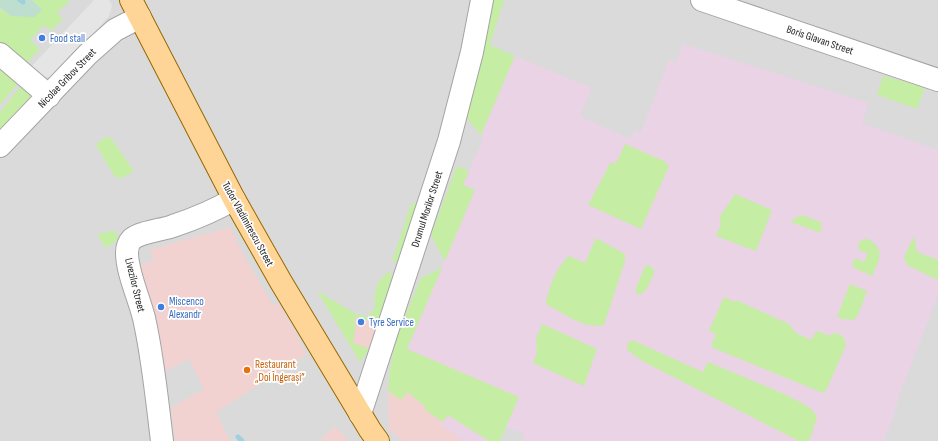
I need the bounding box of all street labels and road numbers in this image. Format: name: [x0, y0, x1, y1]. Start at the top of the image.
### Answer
street label: Boris Glavan Street: [785, 22, 856, 58]
street label: Nicolae Gribov Street: [35, 45, 99, 111]
street label: Drumul Morilor Street: [409, 169, 446, 249]
street label: Tudor Vladimirescu Street: [219, 179, 277, 269]
street label: Livezilor Street: [122, 257, 148, 314]

